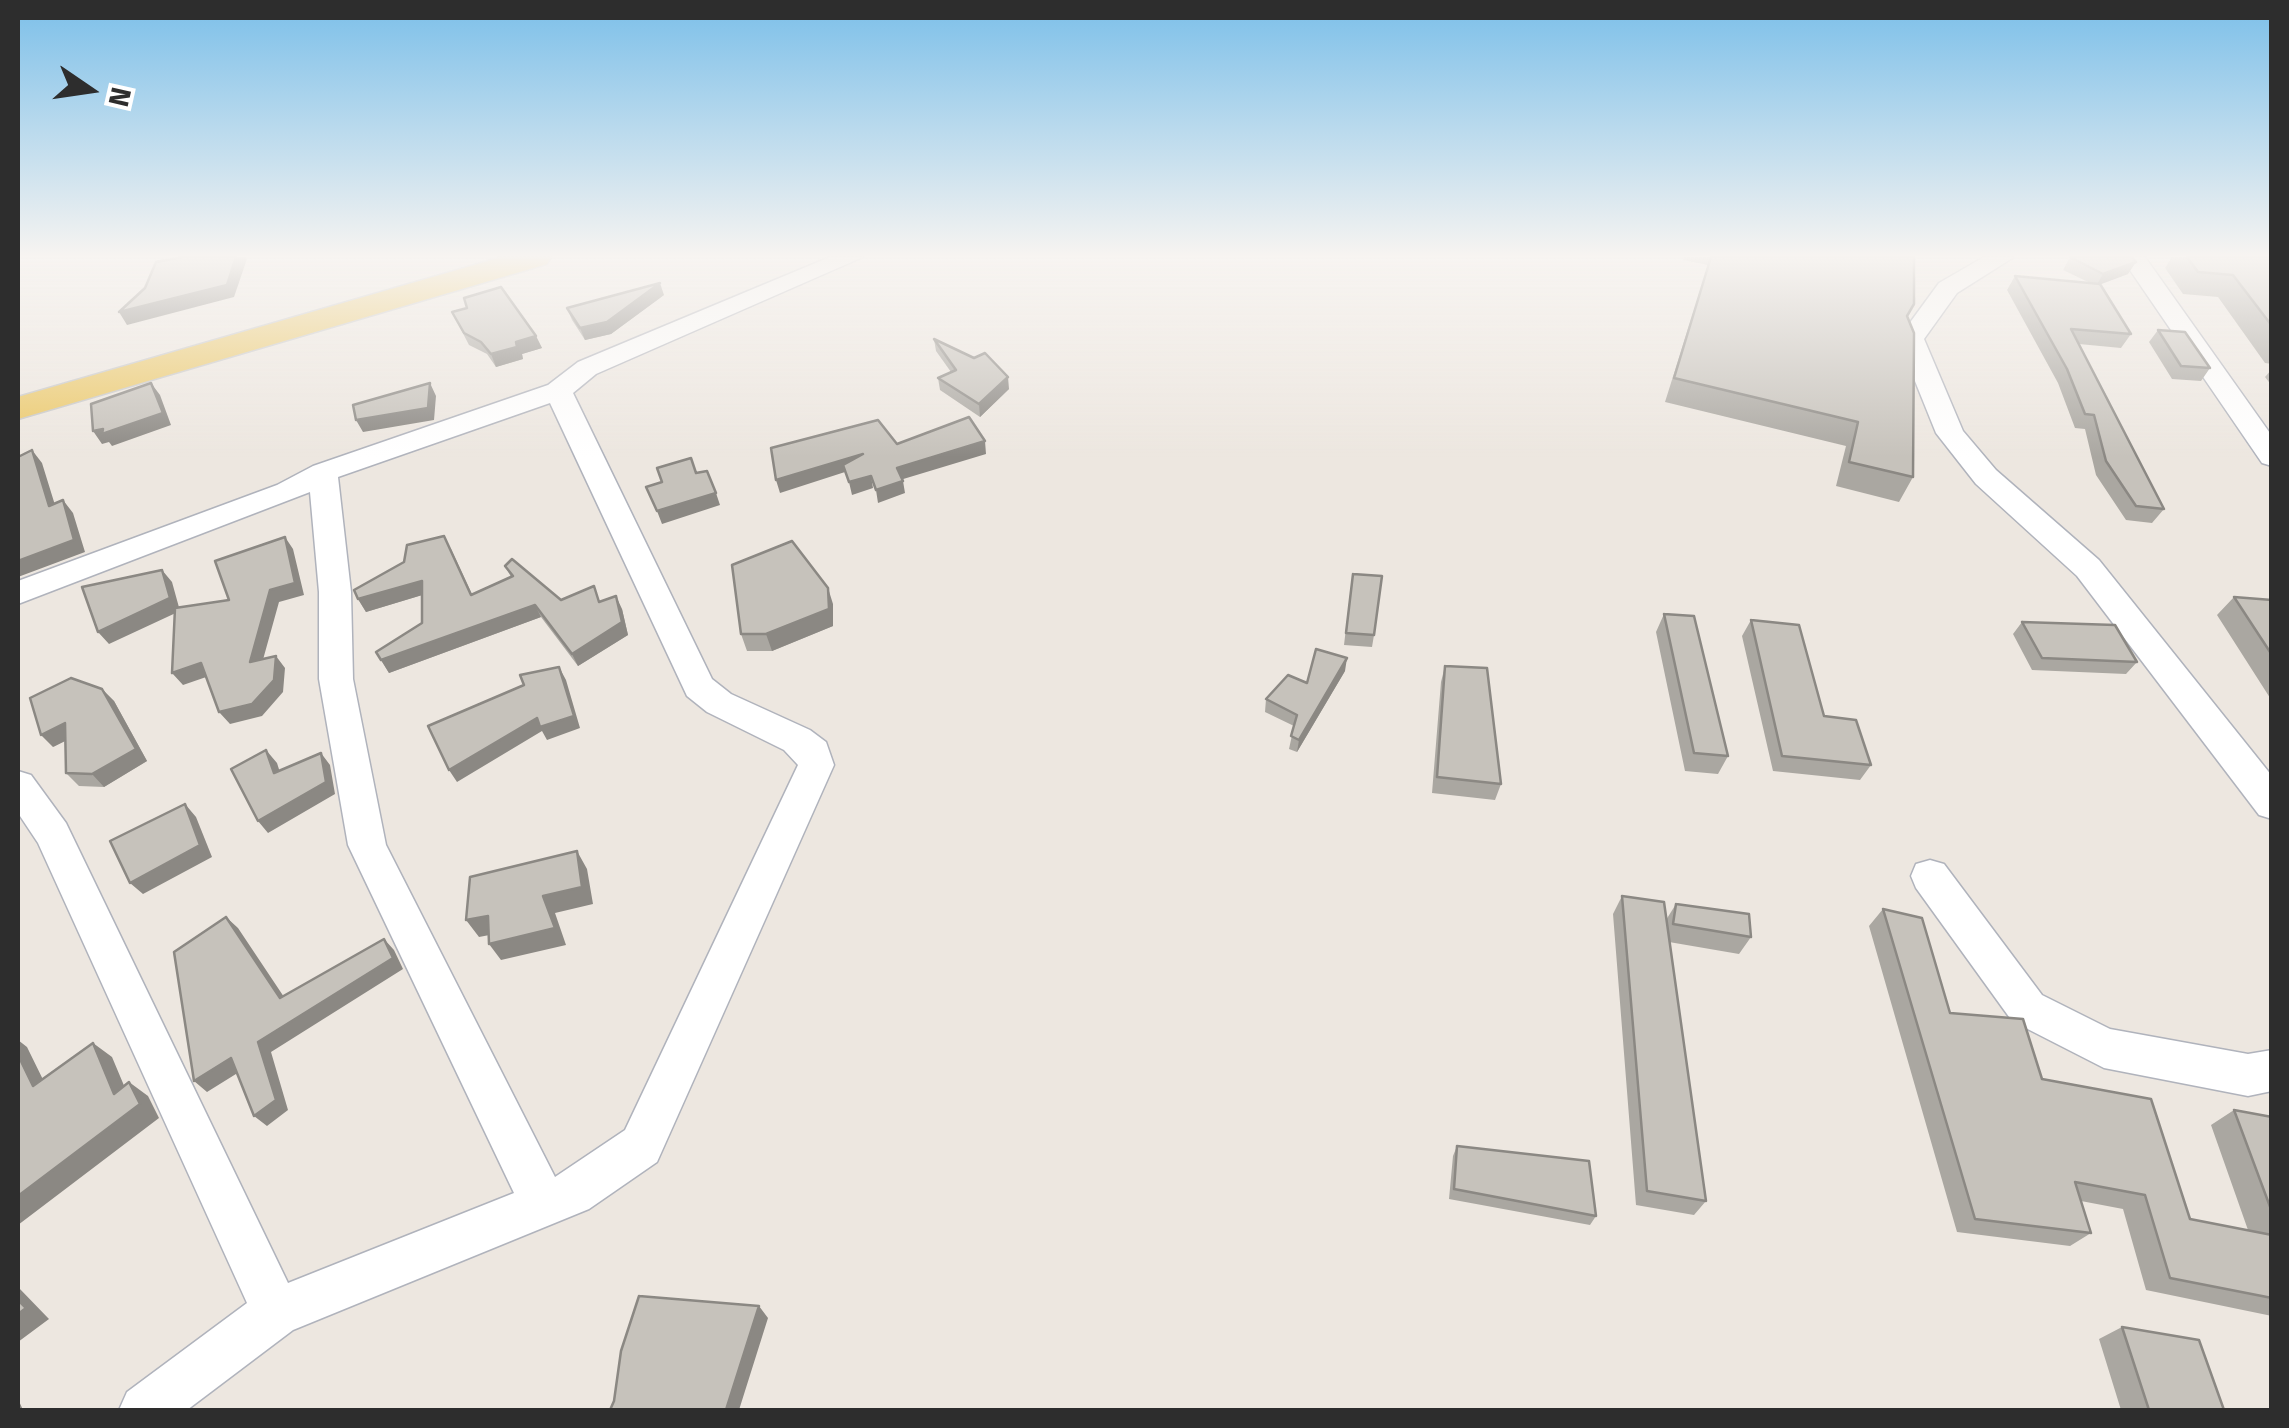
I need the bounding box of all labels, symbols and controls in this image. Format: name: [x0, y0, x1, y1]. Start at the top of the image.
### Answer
north arrow: [40, 40, 140, 140]
text: N: [102, 84, 138, 110]

